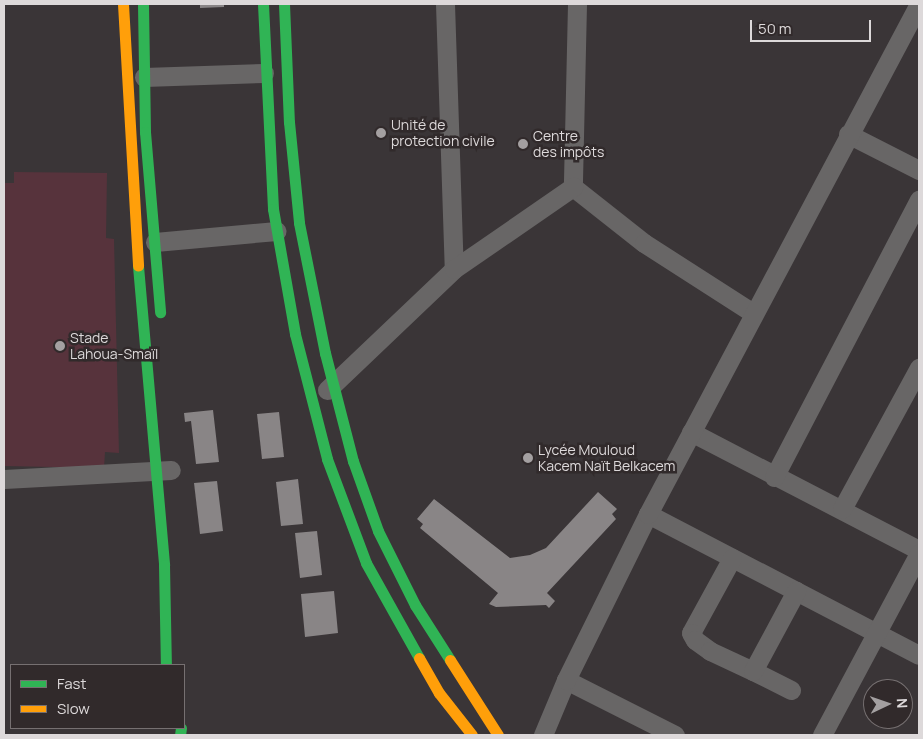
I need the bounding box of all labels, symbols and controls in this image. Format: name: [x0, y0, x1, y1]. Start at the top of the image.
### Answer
scale bar: [753, 10, 874, 42]
text: 50 m: [758, 18, 792, 39]
place label: Unité de protection civile: [391, 117, 495, 150]
marker: Unité de protection civile: [375, 127, 387, 139]
place label: Centre des impôts: [533, 128, 604, 160]
marker: Centre des impôts: [517, 138, 529, 150]
place label: Stade Lahoua-Smaïl: [70, 330, 158, 362]
marker: Stade Lahoua-Smaïl: [54, 340, 66, 352]
place label: Lycée Mouloud Kacem Naït Belkacem: [538, 442, 675, 474]
marker: Lycée Mouloud Kacem Naït Belkacem: [522, 452, 534, 464]
legend: [10, 664, 185, 729]
text: Fast: [57, 673, 86, 694]
north arrow: [863, 679, 913, 729]
text: Slow: [57, 698, 90, 719]
text: N: [893, 698, 912, 709]

